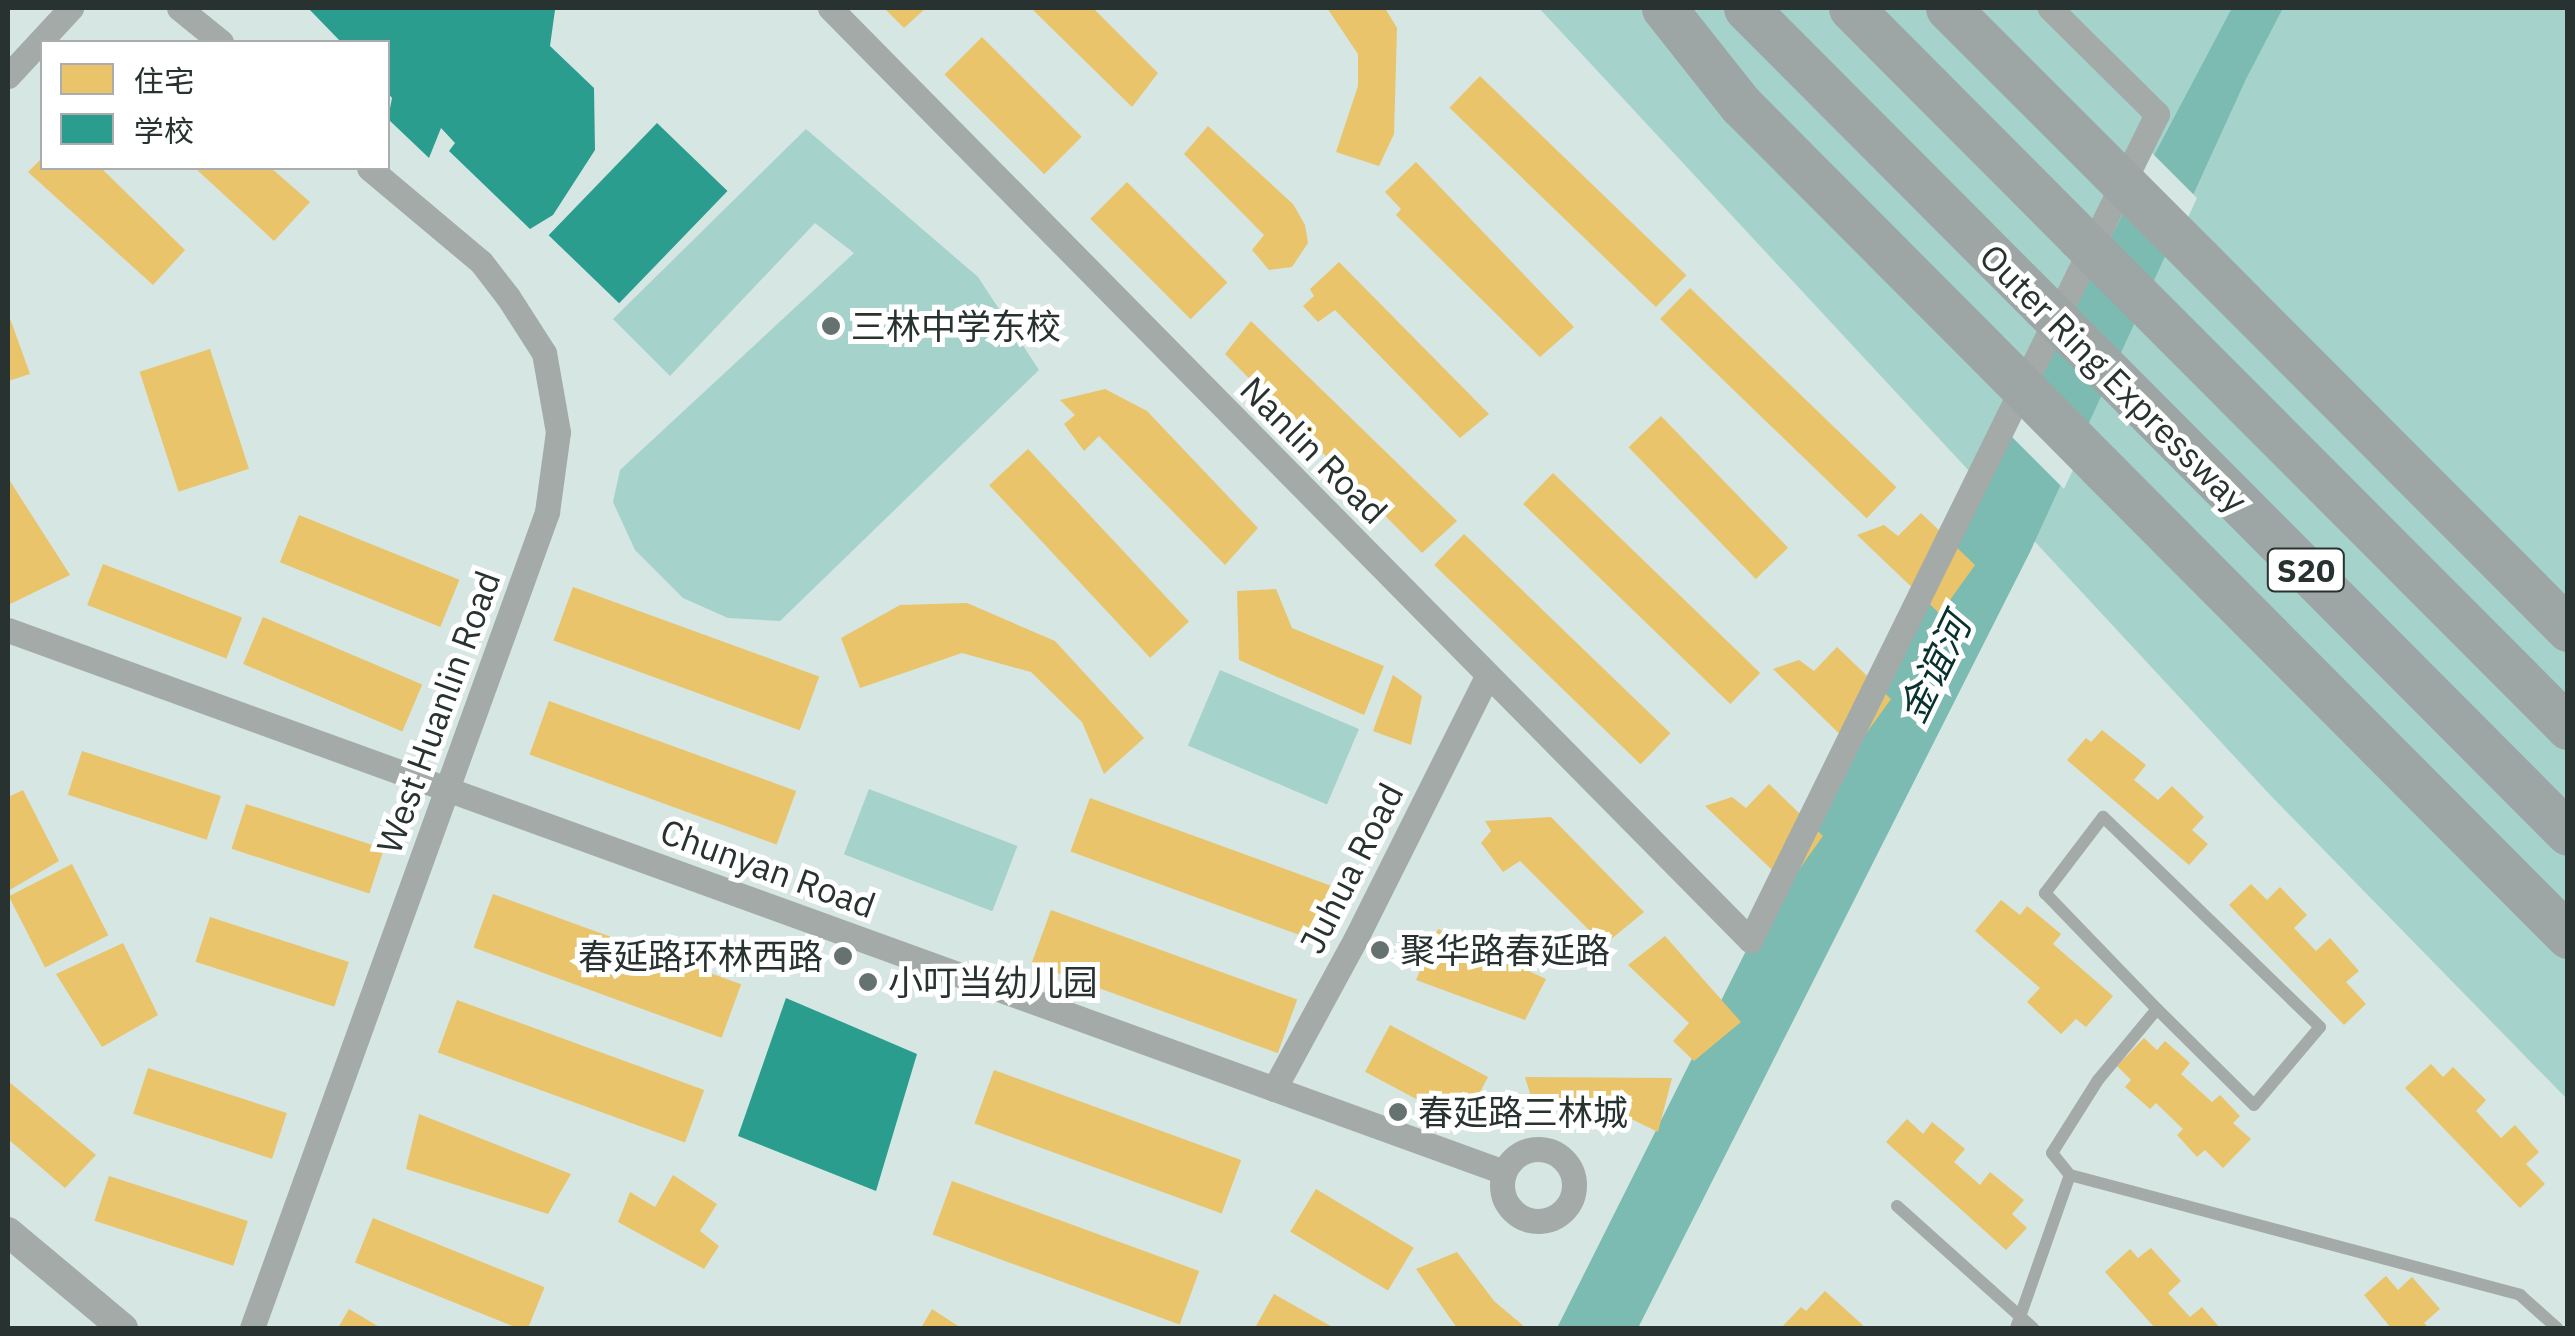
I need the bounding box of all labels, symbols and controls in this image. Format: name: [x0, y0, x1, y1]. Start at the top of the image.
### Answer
legend: [40, 40, 390, 170]
text: 住宅: [134, 61, 194, 100]
text: 学校: [134, 111, 194, 150]
street label: Outer Ring Expressway: [1971, 235, 2257, 521]
place label: 三林中学东校: [851, 305, 1061, 347]
marker: 三林中学东校: [820, 315, 842, 337]
street label: Nanlin Road: [1232, 368, 1396, 532]
road number: S20: [2266, 543, 2346, 597]
street label: West Huanlin Road: [367, 565, 509, 859]
water label: 金谊河: [1889, 607, 1979, 729]
street label: Juhua Road: [1290, 776, 1412, 960]
street label: Chunyan Road: [655, 810, 881, 926]
place label: 聚华路春延路: [1400, 929, 1610, 971]
place label: 春延路环林西路: [578, 935, 823, 977]
marker: 聚华路春延路: [1369, 939, 1391, 961]
marker: 春延路环林西路: [832, 945, 854, 967]
place label: 小叮当幼儿园: [888, 961, 1098, 1003]
marker: 小叮当幼儿园: [857, 971, 879, 993]
place label: 春延路三林城: [1418, 1091, 1628, 1133]
marker: 春延路三林城: [1387, 1101, 1409, 1123]

